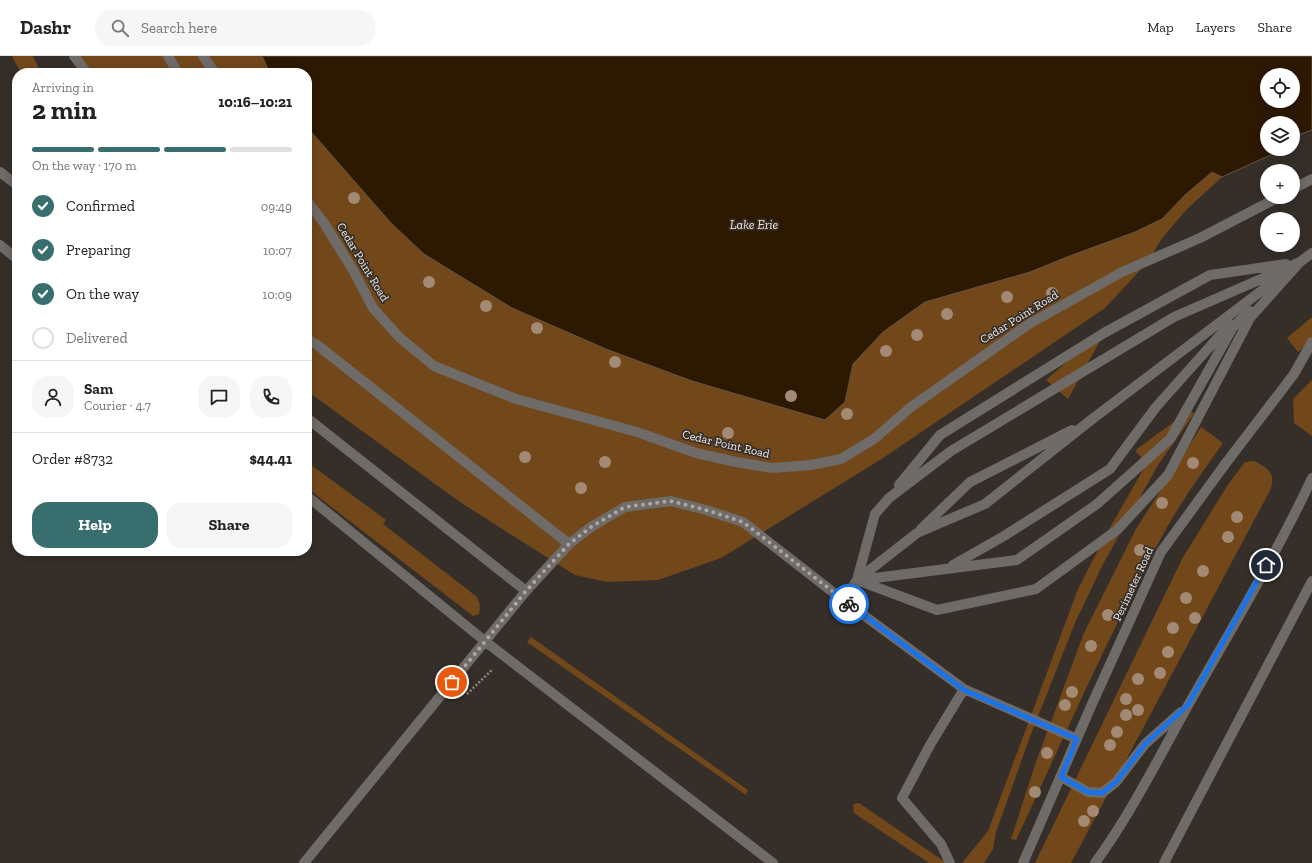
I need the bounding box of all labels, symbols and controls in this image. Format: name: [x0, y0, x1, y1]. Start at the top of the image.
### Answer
search box: [95, 10, 375, 46]
text: Dashr: [20, 16, 71, 39]
icon: search: [109, 17, 131, 39]
text: Search here: [141, 19, 217, 37]
text: Map: [1147, 19, 1174, 36]
text: Layers: [1196, 19, 1235, 36]
text: Share: [1257, 19, 1292, 36]
map controls: [1260, 68, 1300, 252]
button: locate: [1260, 68, 1300, 108]
text: Arriving in: [32, 80, 94, 95]
text: 10:16–10:21: [218, 93, 292, 111]
text: 2 min: [32, 94, 97, 126]
button: layers: [1260, 116, 1300, 156]
text: On the way · 170 m: [32, 158, 136, 173]
button: +: [1260, 164, 1300, 204]
icon: check: [32, 195, 54, 217]
text: Confirmed: [66, 197, 135, 215]
text: 09:49: [261, 199, 292, 214]
button: −: [1260, 212, 1300, 252]
water label: Lake Erie: [730, 217, 779, 232]
street label: Cedar Point Road: [334, 220, 392, 304]
icon: check: [32, 239, 54, 261]
text: Preparing: [66, 241, 131, 259]
text: 10:07: [263, 243, 292, 258]
icon: check: [32, 283, 54, 305]
text: On the way: [66, 285, 139, 303]
text: 10:09: [262, 287, 292, 302]
street label: Cedar Point Road: [977, 287, 1061, 347]
text: Delivered: [66, 329, 128, 347]
button: person: [32, 376, 74, 418]
button: chat: [198, 376, 240, 418]
button: phone: [250, 376, 292, 418]
text: Sam: [84, 380, 113, 398]
text: Courier · 4.7: [84, 398, 151, 413]
street label: Cedar Point Road: [681, 427, 771, 461]
text: Order #8732: [32, 450, 113, 468]
text: $44.41: [250, 450, 292, 468]
button: Help: [32, 502, 158, 548]
button: Share: [166, 502, 292, 548]
street label: Perimeter Road: [1110, 544, 1156, 623]
pin: [1249, 548, 1283, 582]
icon: home: [1255, 554, 1277, 576]
courier: [829, 584, 869, 624]
icon: bike: [838, 593, 860, 615]
pin: [435, 665, 469, 699]
icon: bag: [441, 671, 463, 693]

